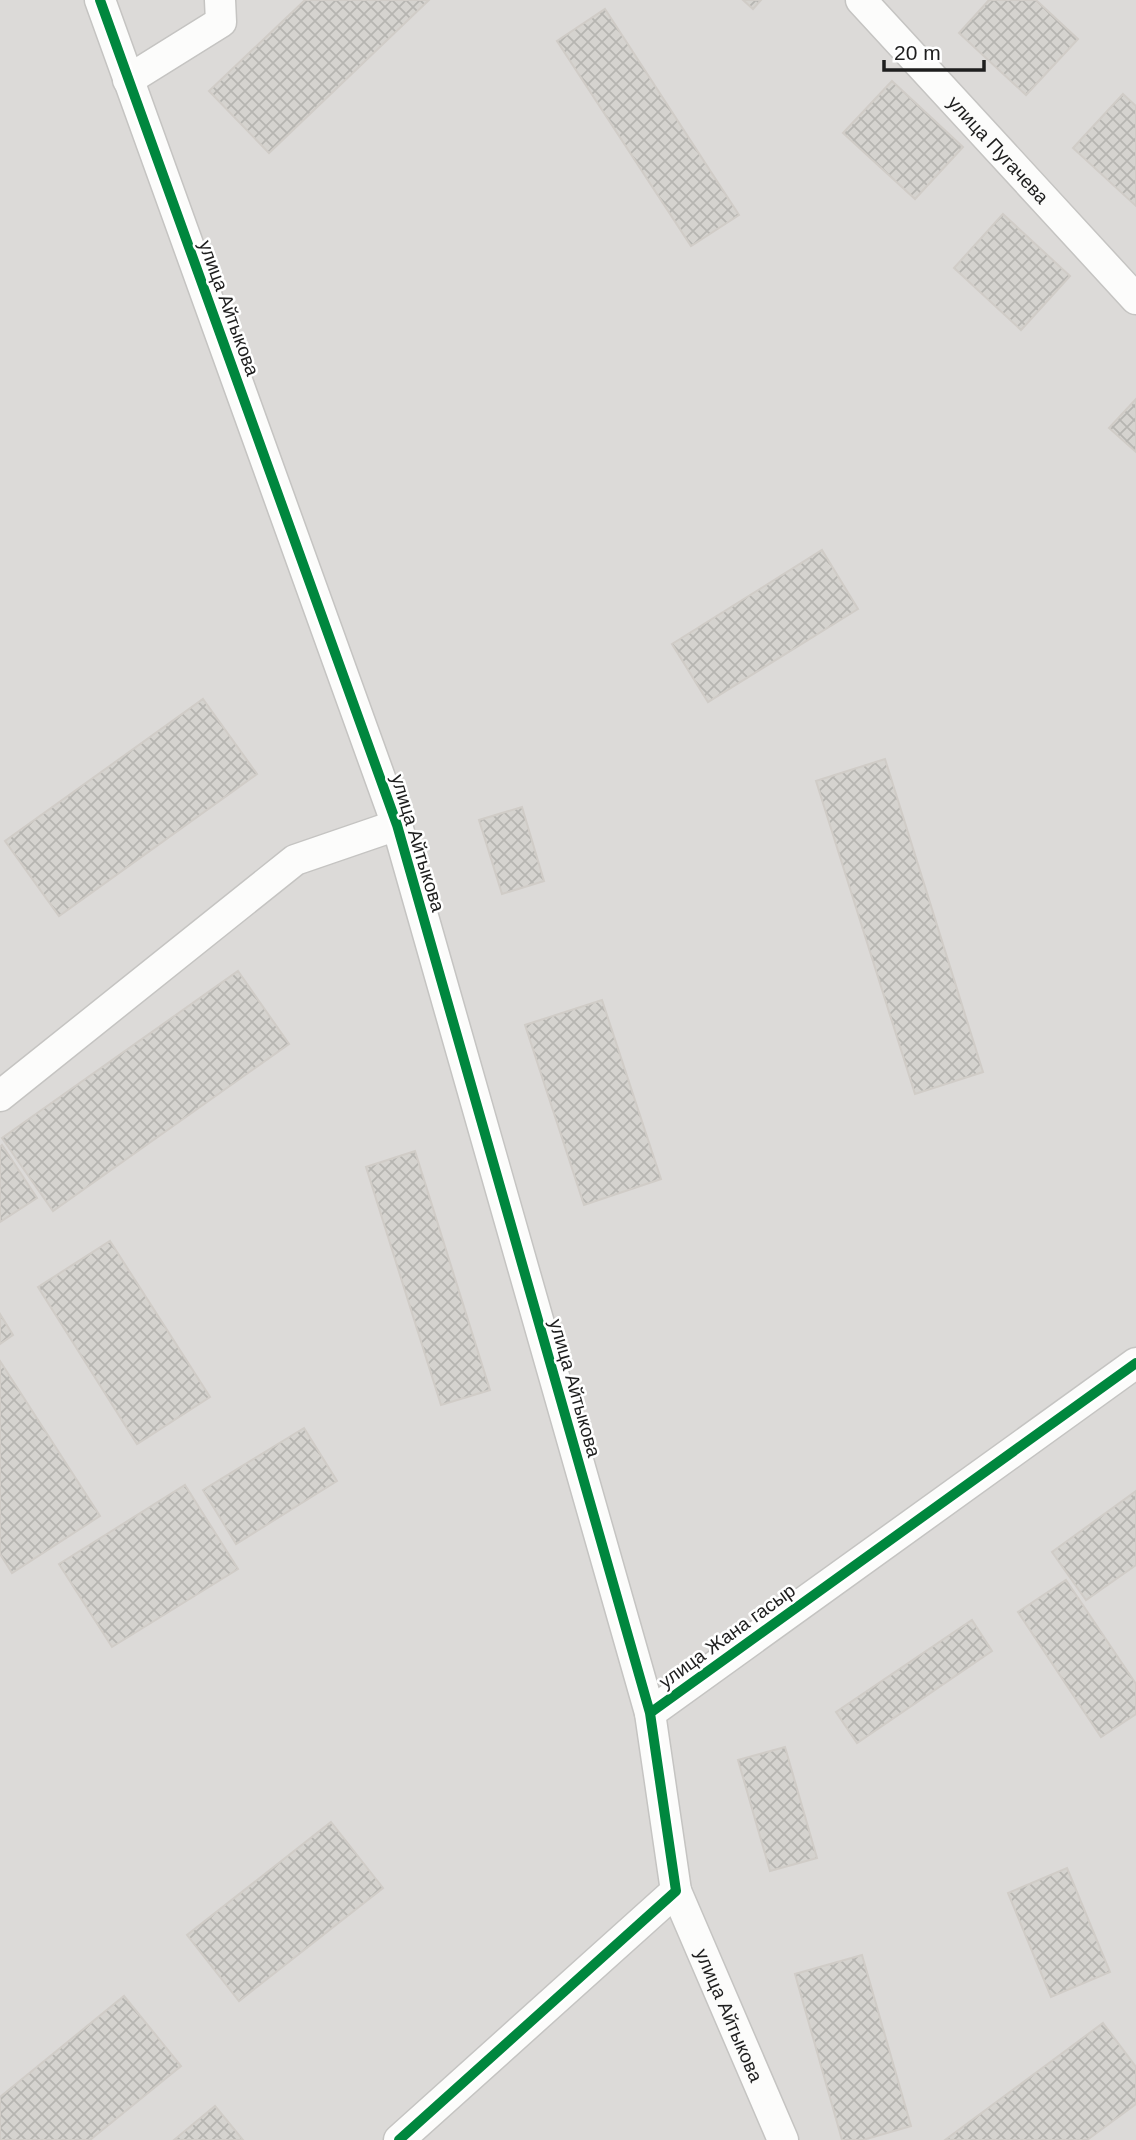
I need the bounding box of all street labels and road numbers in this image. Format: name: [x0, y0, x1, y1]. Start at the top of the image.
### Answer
street label: улица Пугачева: [944, 91, 1053, 208]
street label: улица Айтыкова: [195, 237, 263, 379]
street label: улица Айтыкова: [387, 772, 449, 915]
street label: улица Айтыкова: [545, 1317, 605, 1460]
street label: улица Жана гасыр: [655, 1580, 799, 1692]
street label: улица Айтыкова: [691, 1945, 767, 2085]

